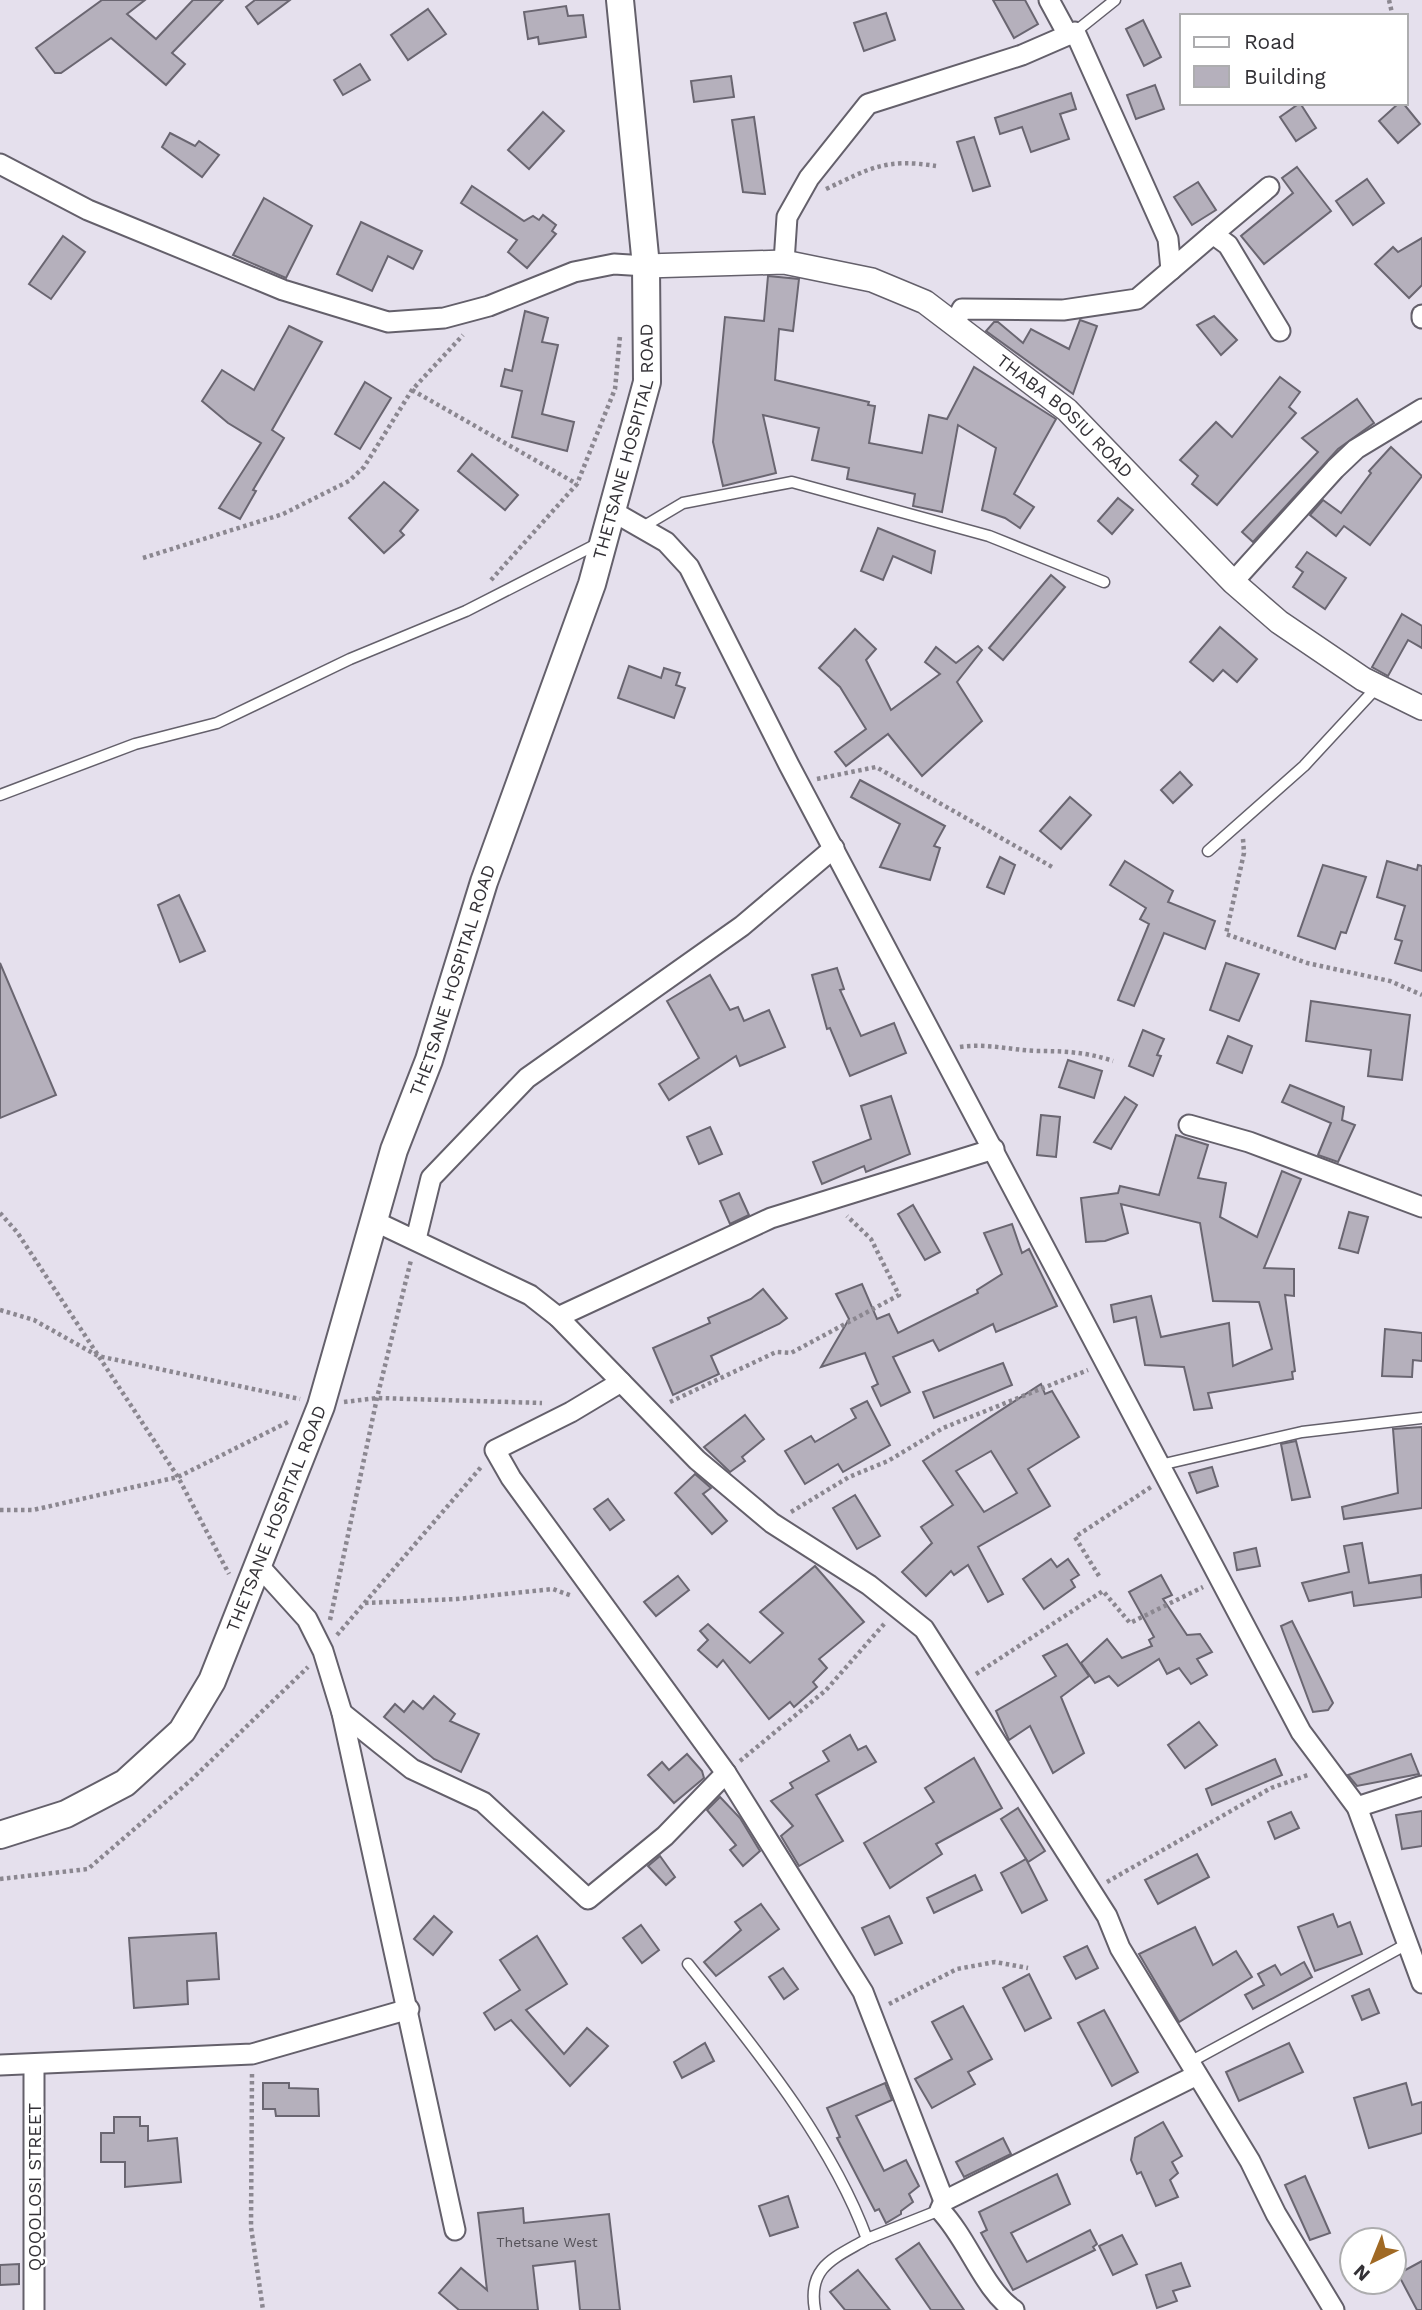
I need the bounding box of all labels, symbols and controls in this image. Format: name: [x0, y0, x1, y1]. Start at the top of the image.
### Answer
legend: [1180, 14, 1408, 105]
text: Road: [1244, 29, 1295, 54]
text: Building: [1244, 64, 1326, 89]
street label: THETSANE HOSPITAL ROAD: [588, 323, 657, 562]
street label: THABA BOSIU ROAD: [993, 349, 1138, 482]
street label: THETSANE HOSPITAL ROAD: [405, 862, 499, 1099]
street label: THETSANE HOSPITAL ROAD: [222, 1402, 330, 1635]
street label: QOQOLOSI STREET: [24, 2103, 45, 2271]
north arrow: [1338, 2226, 1408, 2296]
house number: Thetsane West: [496, 2234, 598, 2250]
text: N: [1349, 2260, 1375, 2286]

